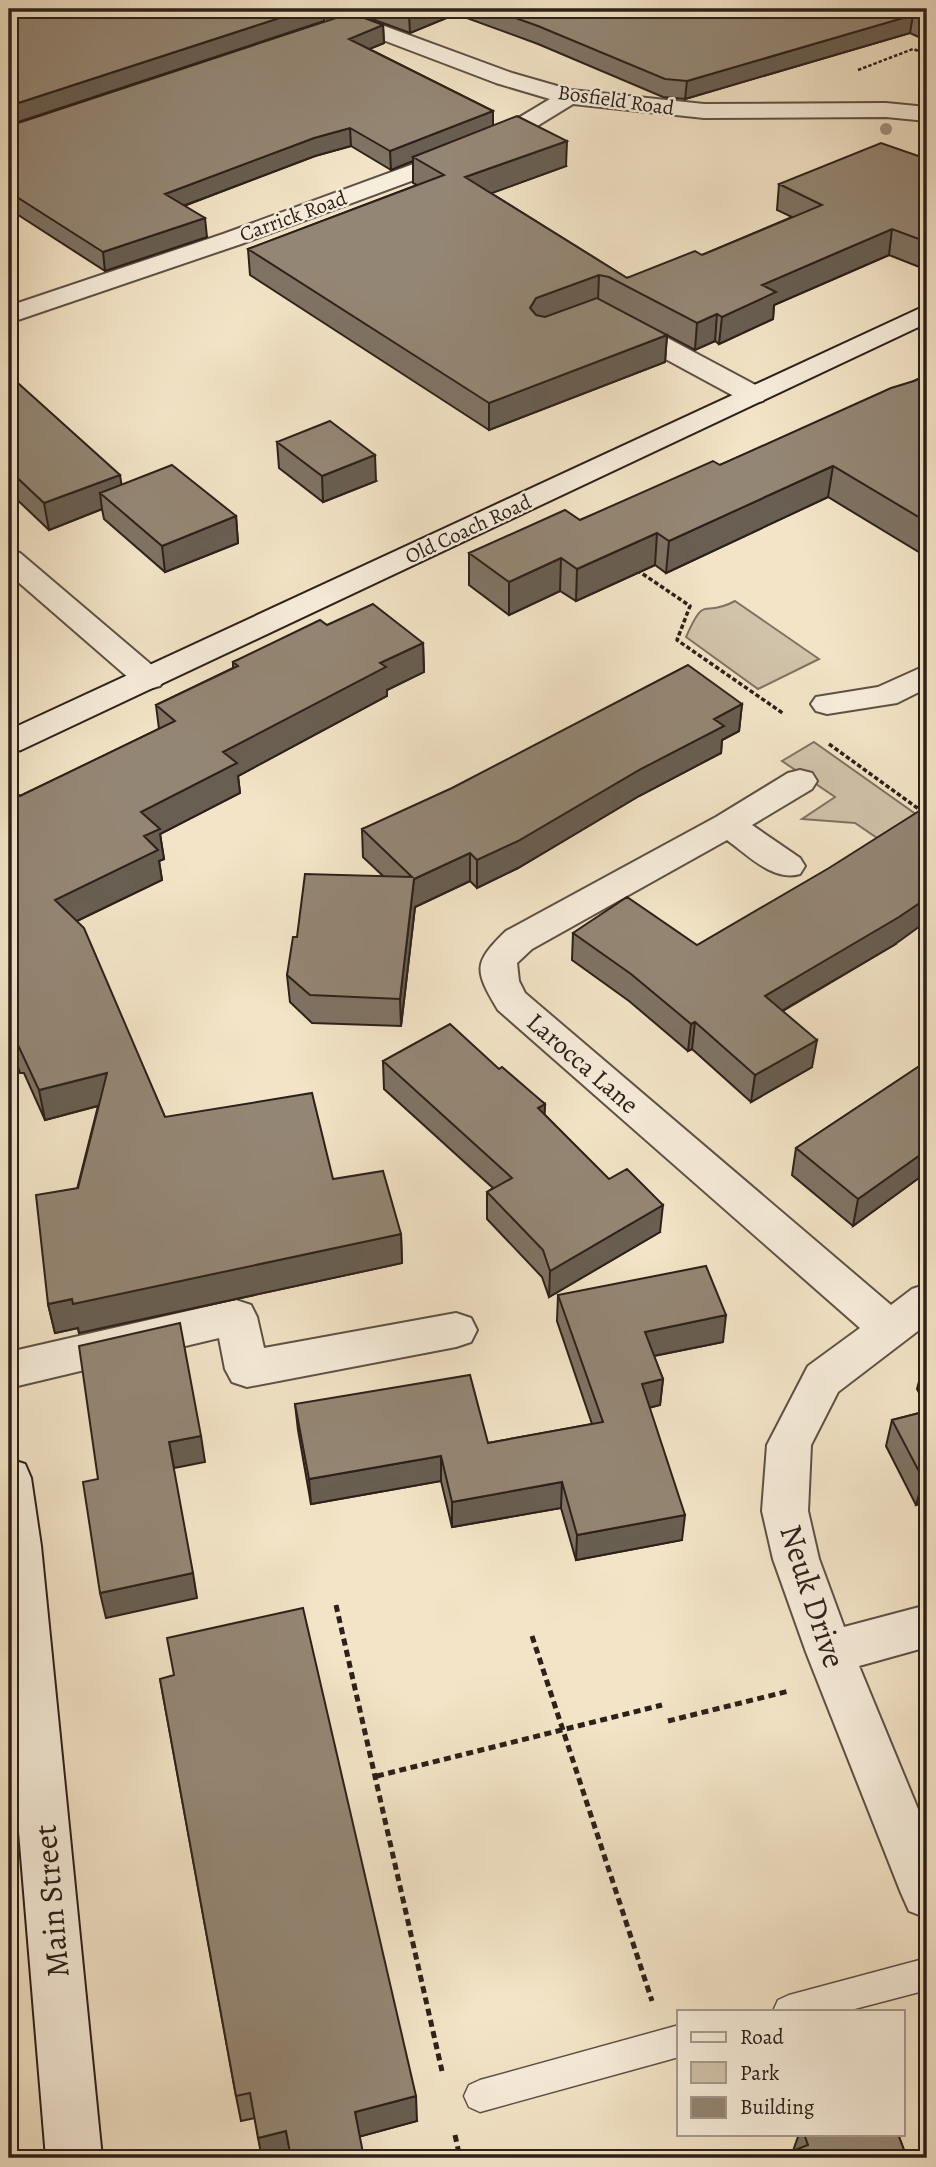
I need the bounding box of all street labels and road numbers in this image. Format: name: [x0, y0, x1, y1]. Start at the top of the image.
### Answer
street label: Bosfield Road: [556, 78, 677, 122]
street label: Carrick Road: [236, 183, 351, 248]
street label: Old Coach Road: [400, 487, 536, 570]
street label: Larocca Lane: [519, 1005, 646, 1122]
street label: Neuk Drive: [769, 1519, 857, 1673]
street label: Main Street: [22, 1823, 80, 1979]

